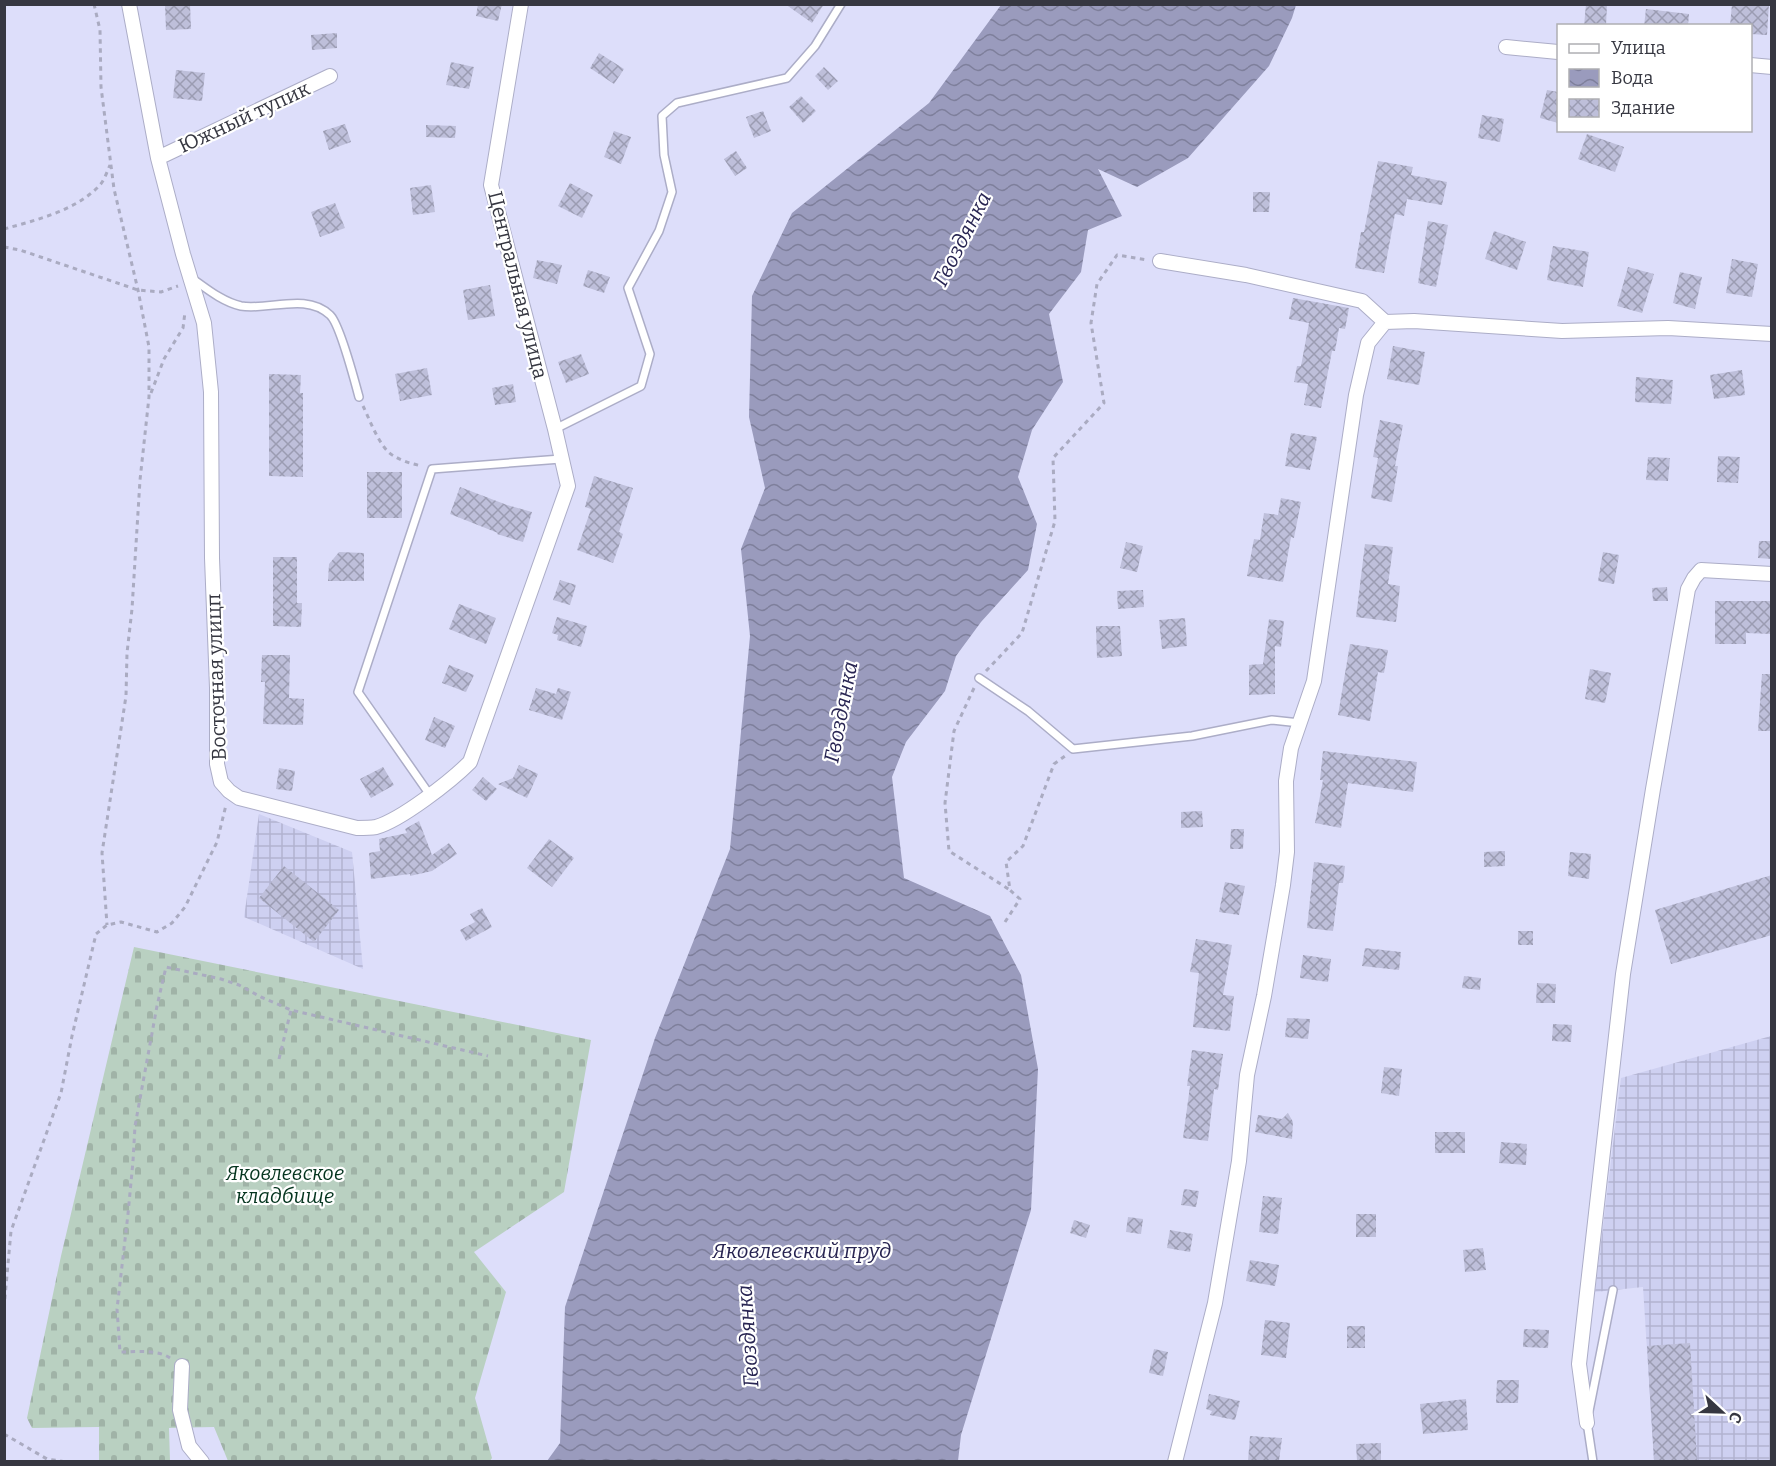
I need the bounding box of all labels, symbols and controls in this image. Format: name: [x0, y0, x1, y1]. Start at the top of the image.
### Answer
legend: [1557, 24, 1752, 132]
text: Улица: [1611, 37, 1666, 59]
text: Вода: [1611, 67, 1653, 89]
street label: Южный тупик: [175, 76, 314, 158]
text: Здание: [1611, 97, 1675, 119]
water label: Гвоздянка: [927, 187, 997, 291]
street label: Центральная улица: [483, 189, 553, 381]
street label: Восточная улицп: [201, 593, 231, 761]
water label: Гвоздянка: [818, 659, 864, 765]
park label: Яковлевское кладбище: [225, 1161, 344, 1208]
water label: Яковлевский пруд: [711, 1238, 892, 1264]
water label: Гвоздянка: [731, 1284, 765, 1388]
north arrow: [1692, 1382, 1752, 1442]
text: С: [1725, 1409, 1746, 1426]

